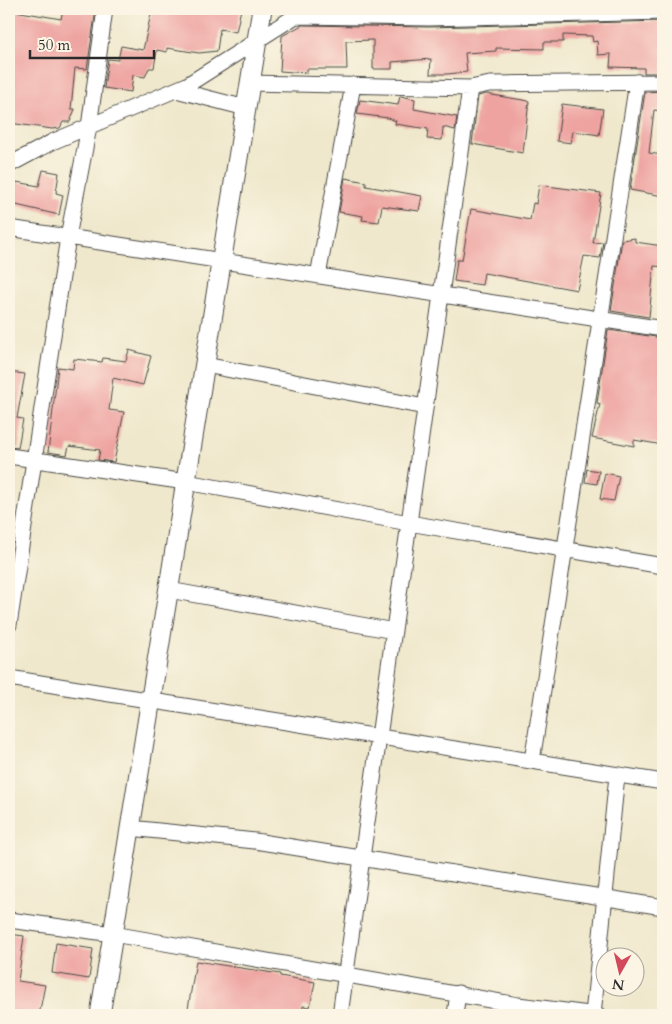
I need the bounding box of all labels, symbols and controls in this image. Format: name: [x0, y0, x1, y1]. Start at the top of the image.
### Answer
scale bar: [30, 28, 154, 60]
text: 50 m: [38, 35, 70, 55]
north arrow: [594, 946, 644, 996]
text: N: [611, 974, 626, 995]

